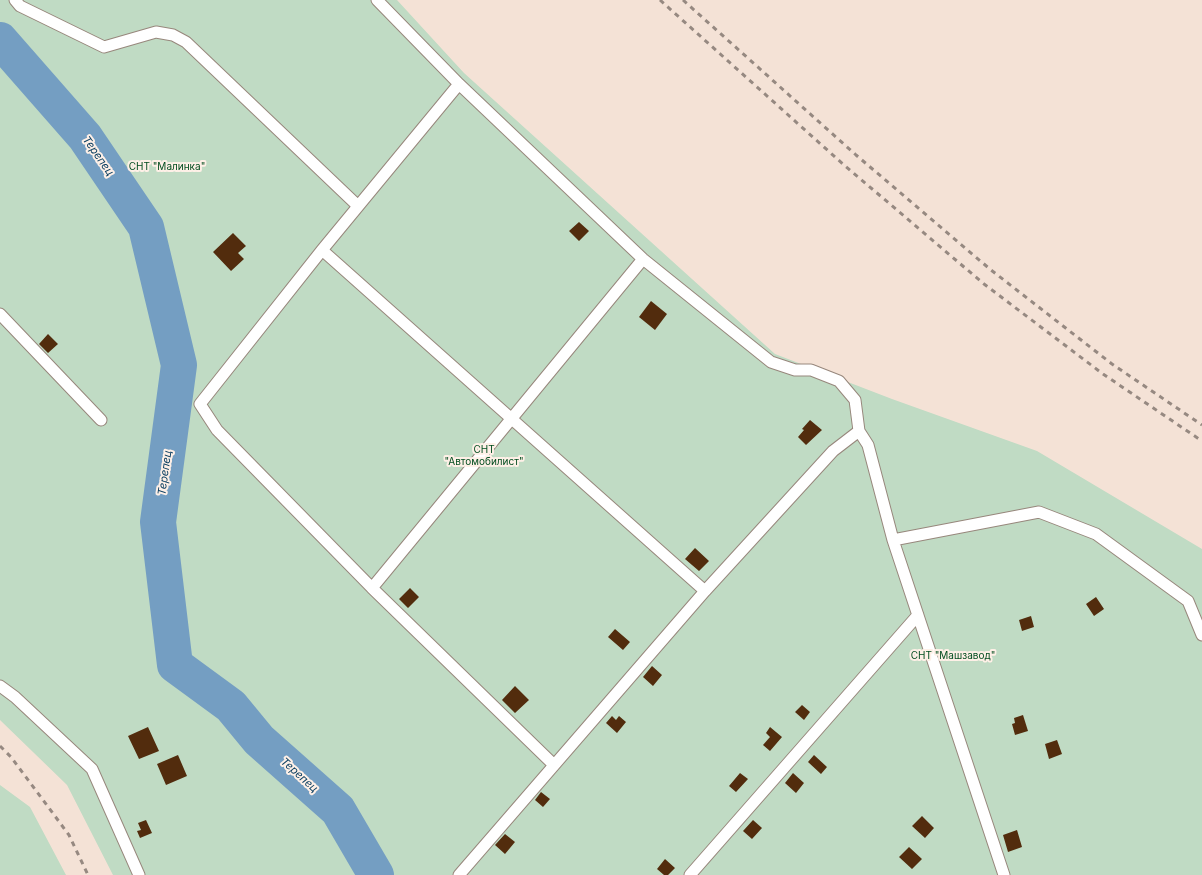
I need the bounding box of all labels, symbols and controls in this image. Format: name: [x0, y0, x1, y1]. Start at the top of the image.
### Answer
water label: Терепец: [80, 134, 116, 178]
park label: СНТ "Малинка": [129, 161, 205, 173]
park label: СНТ "Автомобилист": [444, 444, 524, 468]
water label: Терепец: [155, 450, 175, 496]
park label: СНТ "Машзавод": [911, 650, 995, 662]
water label: Терепец: [278, 755, 320, 795]

